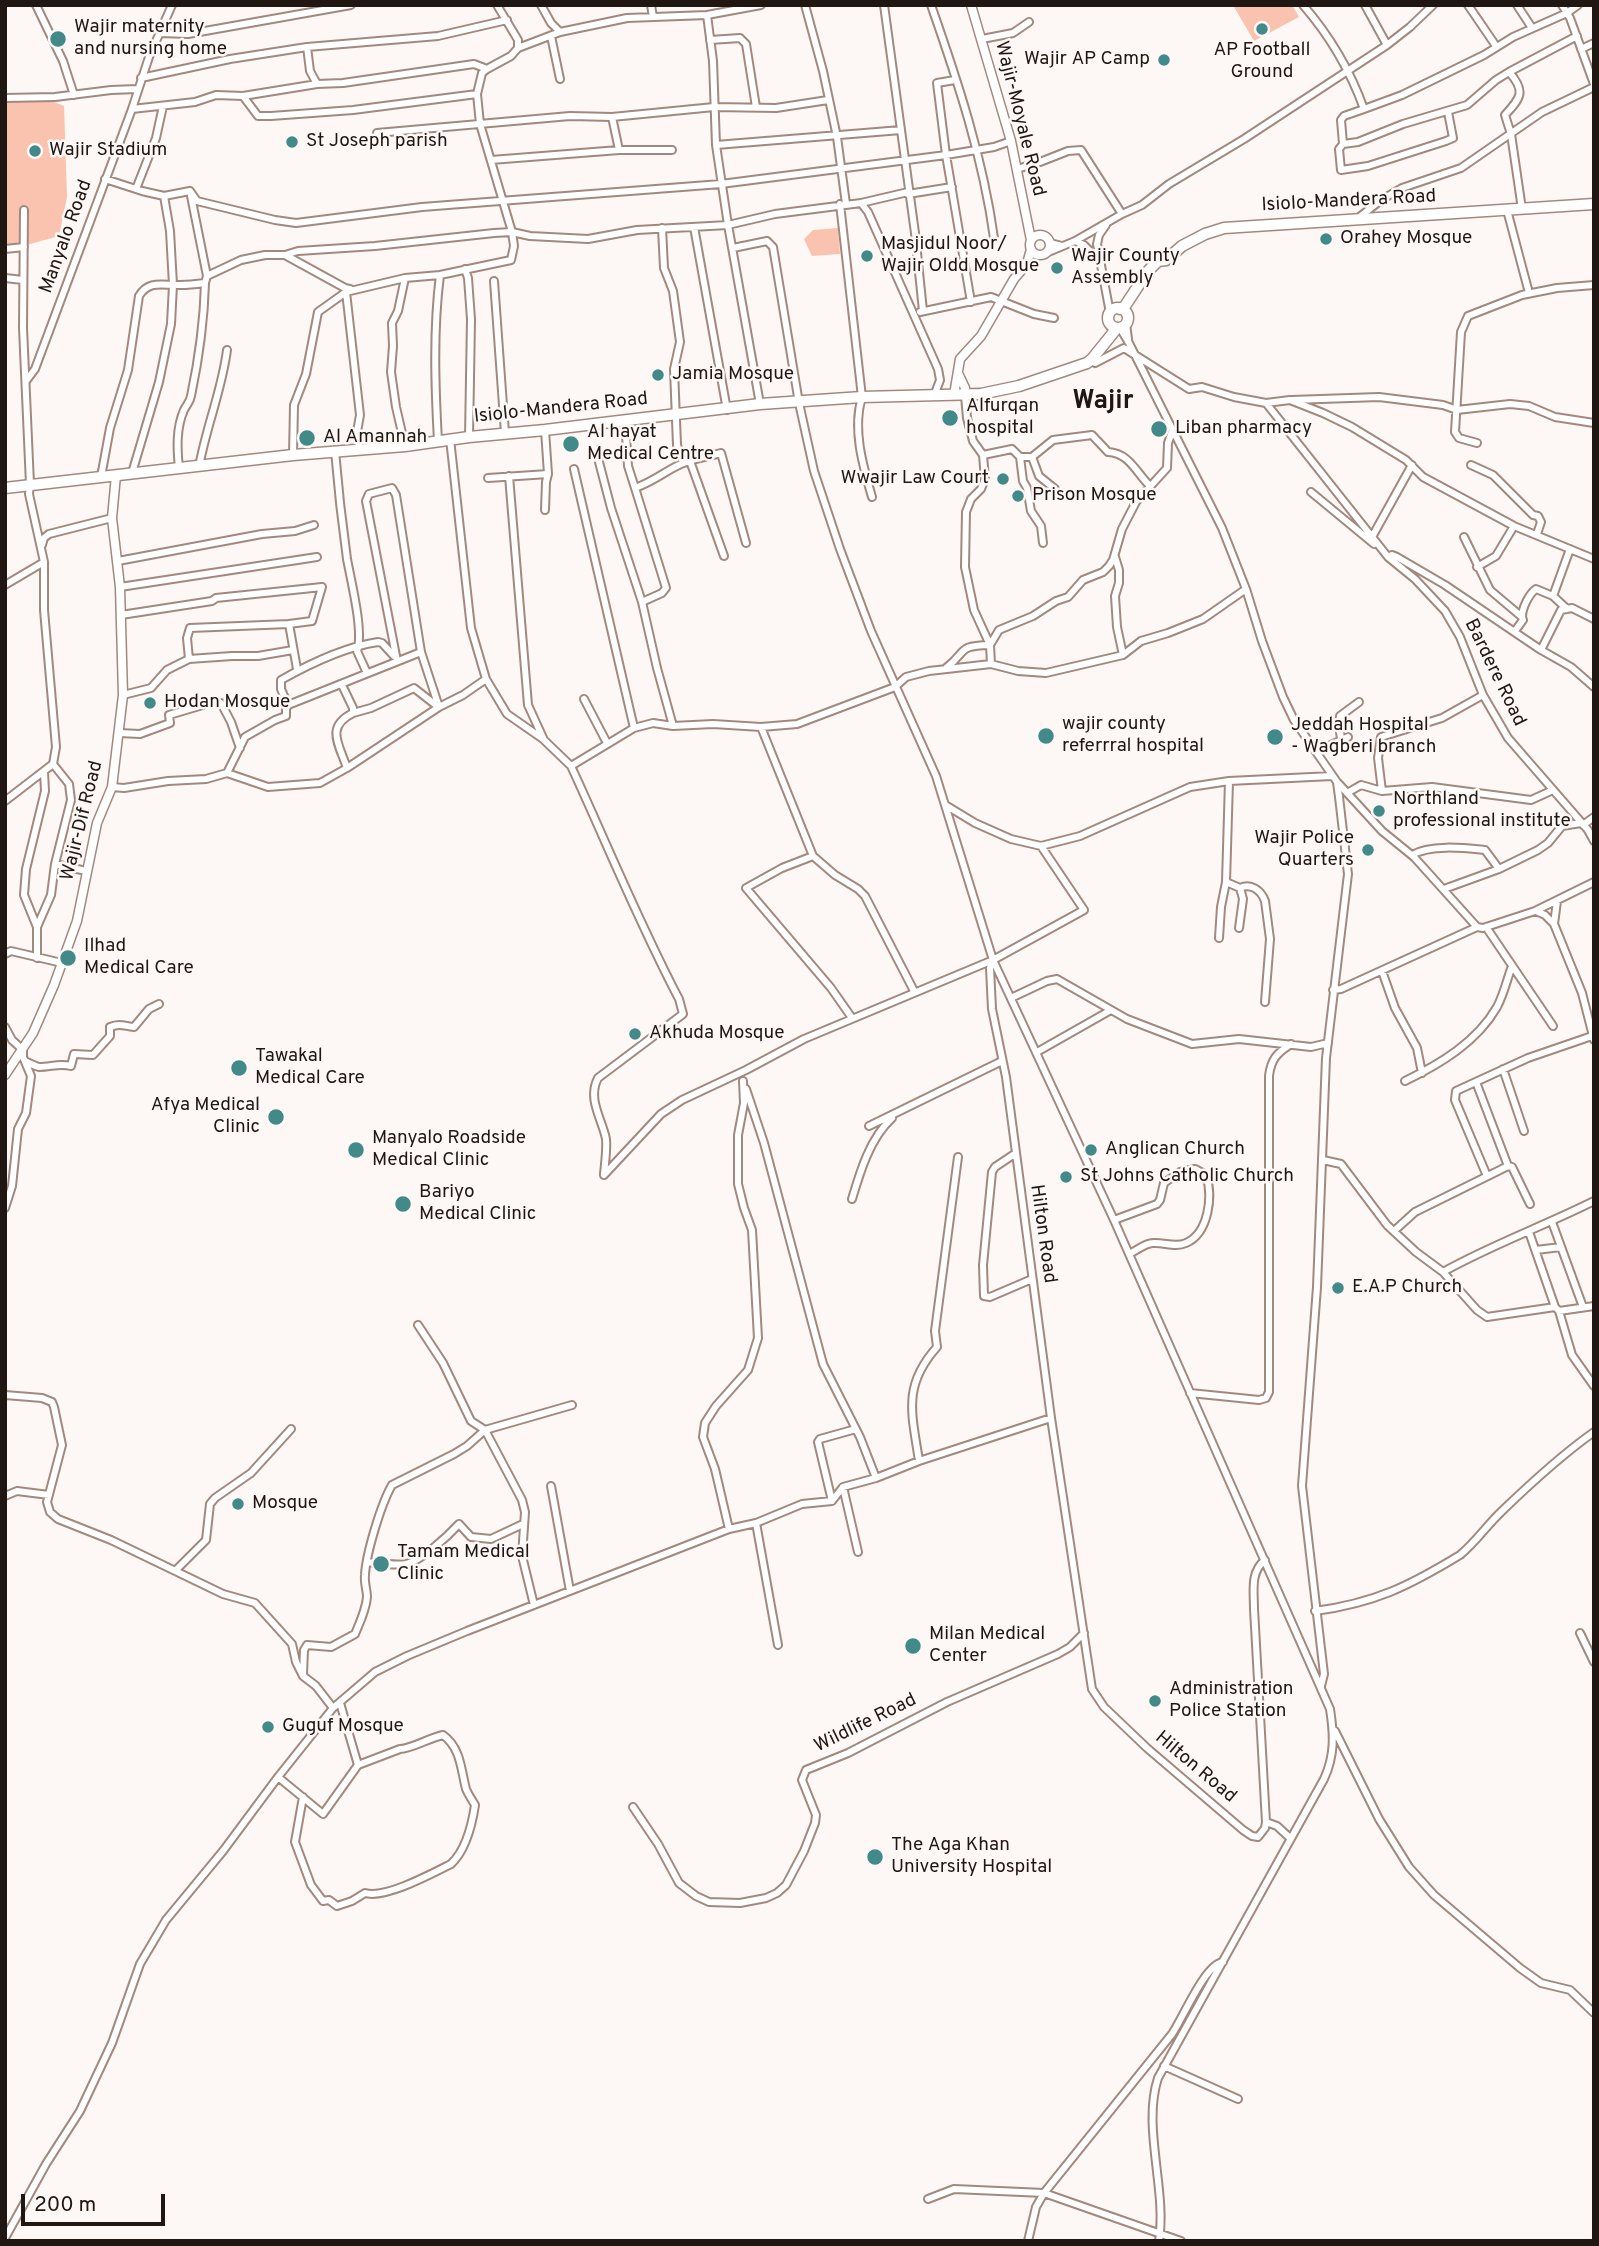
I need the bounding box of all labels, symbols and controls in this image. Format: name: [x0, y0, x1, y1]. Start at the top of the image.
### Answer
place label: Wajir maternity and nursing home: [74, 17, 227, 61]
marker: AP Football Ground: [1254, 21, 1270, 37]
marker: Wajir maternity and nursing home: [48, 29, 68, 49]
street label: Wajir-Moyale Road: [989, 39, 1049, 199]
place label: AP Football Ground: [1213, 40, 1311, 84]
place label: Wajir AP Camp: [1024, 49, 1150, 71]
marker: Wajir AP Camp: [1156, 52, 1172, 68]
place label: St Joseph parish: [306, 131, 448, 153]
marker: St Joseph parish: [284, 134, 300, 150]
place label: Wajir Stadium: [49, 140, 167, 162]
marker: Wajir Stadium: [27, 143, 43, 159]
street label: Manyalo Road: [36, 177, 98, 297]
street label: Isiolo-Mandera Road: [1261, 186, 1437, 218]
place label: Orahey Mosque: [1340, 228, 1472, 250]
marker: Orahey Mosque: [1318, 231, 1334, 247]
place label: Masjidul Noor/ Wajir Oldd Mosque: [881, 234, 1039, 278]
place label: Wajir County Assembly: [1071, 246, 1180, 290]
marker: Masjidul Noor/ Wajir Oldd Mosque: [859, 248, 875, 264]
marker: Wajir County Assembly: [1049, 260, 1065, 276]
place label: Jamia Mosque: [672, 364, 794, 386]
marker: Jamia Mosque: [650, 367, 666, 383]
district label: Wajir: [1073, 387, 1133, 419]
street label: Isiolo-Mandera Road: [473, 389, 649, 429]
place label: Alfurqan hospital: [966, 396, 1039, 440]
marker: Alfurqan hospital: [940, 408, 960, 428]
place label: Liban pharmacy: [1175, 418, 1312, 440]
marker: Liban pharmacy: [1149, 419, 1169, 439]
place label: Al hayat Medical Centre: [587, 422, 714, 466]
place label: Al Amannah: [323, 427, 427, 449]
marker: Al Amannah: [297, 428, 317, 448]
marker: Al hayat Medical Centre: [561, 434, 581, 454]
place label: Wwajir Law Court: [841, 468, 989, 490]
marker: Wwajir Law Court: [995, 471, 1011, 487]
place label: Prison Mosque: [1032, 485, 1156, 507]
marker: Prison Mosque: [1010, 488, 1026, 504]
street label: Bardere Road: [1458, 616, 1530, 730]
place label: Hodan Mosque: [164, 692, 290, 714]
marker: Hodan Mosque: [142, 695, 158, 711]
place label: wajir county referrral hospital: [1062, 714, 1204, 758]
place label: Jeddah Hospital - Wagberi branch: [1291, 715, 1437, 759]
marker: wajir county referrral hospital: [1036, 726, 1056, 746]
marker: Jeddah Hospital - Wagberi branch: [1265, 727, 1285, 747]
street label: Wajir-Dif Road: [57, 759, 109, 883]
place label: Northland professional institute: [1393, 789, 1571, 833]
marker: Northland professional institute: [1371, 803, 1387, 819]
place label: Wajir Police Quarters: [1254, 828, 1354, 872]
marker: Wajir Police Quarters: [1360, 842, 1376, 858]
place label: Ilhad Medical Care: [84, 936, 194, 980]
marker: Ilhad Medical Care: [58, 948, 78, 968]
place label: Akhuda Mosque: [649, 1023, 784, 1045]
marker: Akhuda Mosque: [627, 1026, 643, 1042]
place label: Tawakal Medical Care: [255, 1046, 365, 1090]
marker: Tawakal Medical Care: [229, 1058, 249, 1078]
place label: Afya Medical Clinic: [151, 1095, 260, 1139]
marker: Afya Medical Clinic: [266, 1107, 286, 1127]
place label: Manyalo Roadside Medical Clinic: [372, 1128, 526, 1172]
place label: Anglican Church: [1105, 1139, 1245, 1161]
marker: Manyalo Roadside Medical Clinic: [346, 1140, 366, 1160]
marker: Anglican Church: [1083, 1142, 1099, 1158]
place label: St Johns Catholic Church: [1080, 1166, 1294, 1188]
marker: St Johns Catholic Church: [1058, 1169, 1074, 1185]
place label: Bariyo Medical Clinic: [419, 1182, 536, 1226]
street label: Hilton Road: [1024, 1183, 1060, 1285]
marker: Bariyo Medical Clinic: [393, 1194, 413, 1214]
place label: E.A.P Church: [1352, 1277, 1462, 1299]
marker: E.A.P Church: [1330, 1280, 1346, 1296]
place label: Mosque: [252, 1493, 318, 1515]
marker: Mosque: [230, 1496, 246, 1512]
place label: Tamam Medical Clinic: [397, 1542, 530, 1586]
marker: Tamam Medical Clinic: [371, 1554, 391, 1574]
place label: Milan Medical Center: [929, 1624, 1045, 1668]
marker: Milan Medical Center: [903, 1636, 923, 1656]
place label: Administration Police Station: [1169, 1679, 1294, 1723]
street label: Wildlife Road: [811, 1689, 921, 1759]
marker: Administration Police Station: [1147, 1693, 1163, 1709]
place label: Guguf Mosque: [282, 1716, 404, 1738]
marker: Guguf Mosque: [260, 1719, 276, 1735]
street label: Hilton Road: [1149, 1727, 1241, 1809]
place label: The Aga Khan University Hospital: [891, 1835, 1052, 1879]
marker: The Aga Khan University Hospital: [865, 1847, 885, 1867]
scale bar: [24, 2180, 168, 2224]
text: 200 m: [34, 2192, 96, 2219]

